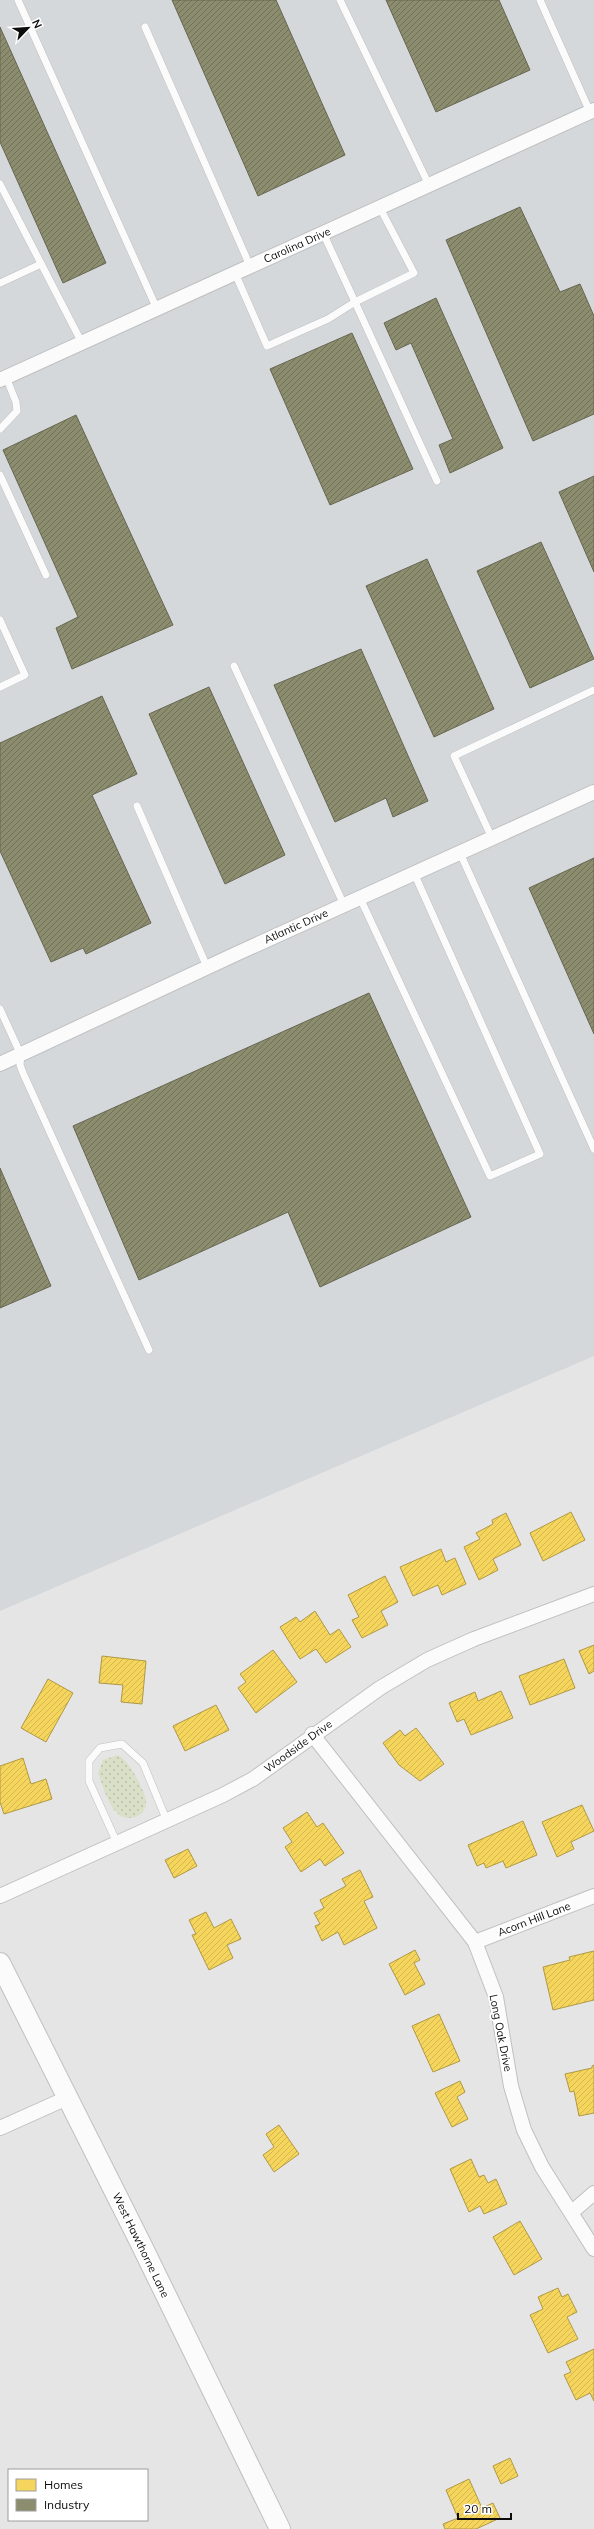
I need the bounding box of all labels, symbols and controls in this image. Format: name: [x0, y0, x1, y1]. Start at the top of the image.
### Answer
north arrow: [8, 8, 48, 48]
text: N: [29, 17, 45, 30]
street label: Carolina Drive: [261, 224, 333, 266]
street label: Atlantic Drive: [262, 906, 330, 946]
street label: Woodside Drive: [261, 1717, 335, 1775]
street label: Acorn Hill Lane: [495, 1899, 573, 1939]
street label: Long Oak Drive: [487, 1993, 515, 2073]
street label: West Hawthorne Lane: [109, 2190, 173, 2300]
legend: [8, 2469, 148, 2521]
text: Homes: [44, 2477, 83, 2492]
scale bar: [458, 2495, 511, 2521]
text: Industry: [44, 2497, 90, 2512]
text: 20 m: [464, 2501, 492, 2516]

